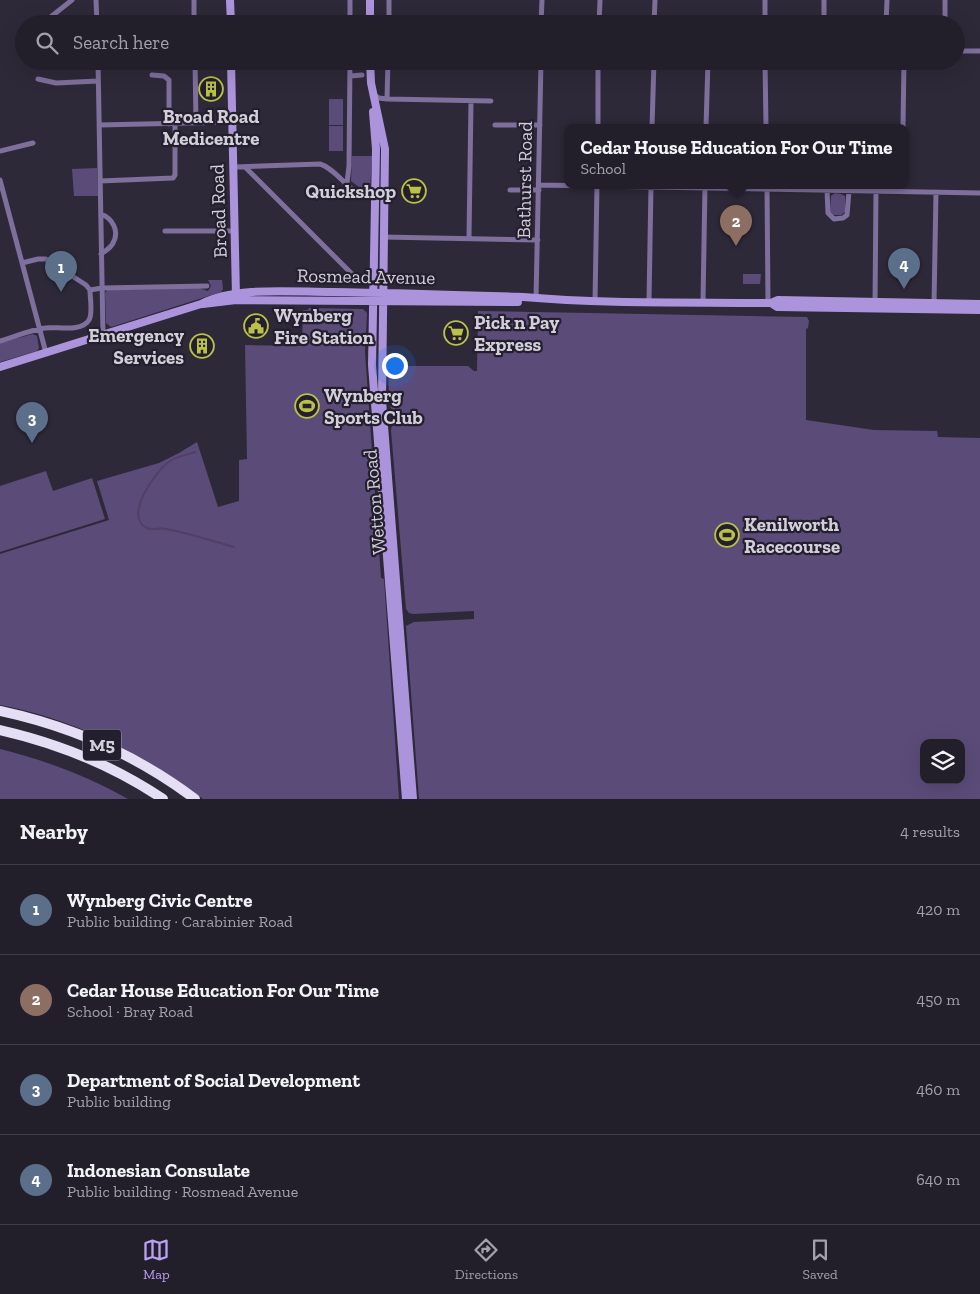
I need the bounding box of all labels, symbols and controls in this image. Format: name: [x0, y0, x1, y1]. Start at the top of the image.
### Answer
search box: [15, 15, 965, 70]
icon: search: [33, 29, 61, 57]
text: Search here: [73, 31, 169, 54]
building icon: Broad Road Medicentre: [198, 76, 224, 102]
place label: Broad Road Medicentre: [163, 105, 259, 150]
street label: Bathurst Road: [512, 120, 537, 239]
popup: [564, 124, 909, 189]
text: Cedar House Education For Our Time: [580, 136, 893, 159]
text: School: [580, 159, 626, 178]
street label: Broad Road: [205, 163, 232, 258]
supermarket icon: Quickshop: [401, 178, 427, 204]
place label: Quickshop: [306, 180, 396, 203]
pin: 2: [720, 205, 752, 246]
pin: 4: [888, 248, 920, 289]
pin: 1: [45, 251, 77, 292]
street label: Rosmead Avenue: [297, 264, 435, 289]
place label: Wynberg Fire Station: [274, 304, 375, 349]
place label: Pick n Pay Express: [474, 311, 559, 356]
public building icon: Wynberg Fire Station: [243, 313, 269, 339]
supermarket icon: Pick n Pay Express: [443, 320, 469, 346]
place label: Emergency Services: [88, 324, 184, 369]
building icon: Emergency Services: [189, 333, 215, 359]
your location: [382, 353, 408, 379]
place label: Wynberg Sports Club: [324, 384, 423, 429]
sports icon: Wynberg Sports Club: [294, 393, 320, 419]
pin: 3: [16, 402, 48, 443]
street label: Wetton Road: [358, 448, 391, 556]
place label: Kenilworth Racecourse: [744, 513, 840, 558]
sports icon: Kenilworth Racecourse: [714, 522, 740, 548]
road number: M5: [83, 730, 121, 760]
map controls: [920, 739, 965, 784]
button: layers: [920, 739, 965, 784]
text: Nearby: [20, 819, 88, 844]
text: 4 results: [900, 822, 960, 841]
text: Wynberg Civic Centre: [67, 889, 252, 912]
text: 1: [33, 900, 39, 919]
text: 420 m: [916, 900, 960, 919]
text: Public building · Carabinier Road: [67, 912, 293, 931]
text: Cedar House Education For Our Time: [67, 979, 379, 1002]
text: 2: [32, 990, 40, 1009]
text: 450 m: [917, 990, 960, 1009]
text: School · Bray Road: [67, 1002, 193, 1021]
text: Department of Social Development: [67, 1069, 360, 1092]
text: 3: [32, 1080, 40, 1099]
text: 460 m: [916, 1080, 960, 1099]
text: Public building: [67, 1092, 171, 1111]
text: Indonesian Consulate: [67, 1159, 250, 1182]
text: 4: [31, 1170, 41, 1189]
text: 640 m: [916, 1170, 960, 1189]
text: Public building · Rosmead Avenue: [67, 1182, 298, 1201]
tab: Map: [142, 1236, 170, 1283]
tab: Directions: [455, 1236, 518, 1283]
tab: Saved: [803, 1236, 838, 1283]

